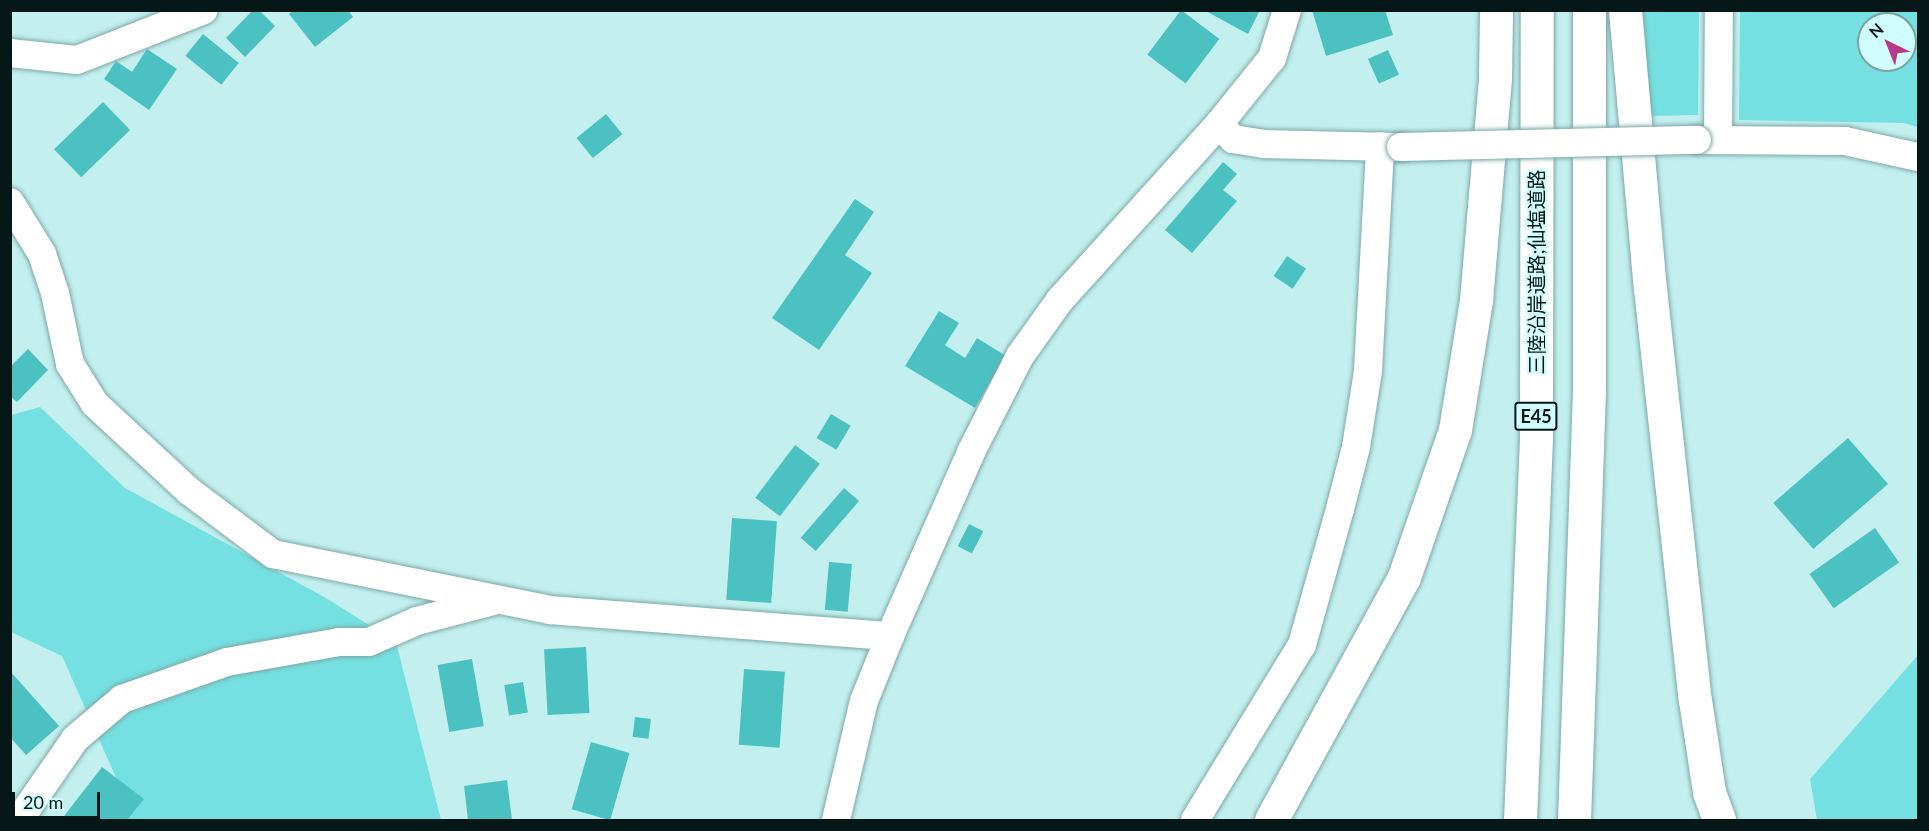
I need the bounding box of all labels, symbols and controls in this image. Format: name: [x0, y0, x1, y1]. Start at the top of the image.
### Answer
north arrow: [1857, 12, 1917, 72]
text: N: [1865, 19, 1887, 41]
street label: 三陸沿岸道路;仙塩道路: [1524, 169, 1548, 375]
road number: E45: [1514, 401, 1558, 431]
scale bar: [15, 780, 104, 818]
text: 20 m: [23, 791, 63, 813]

